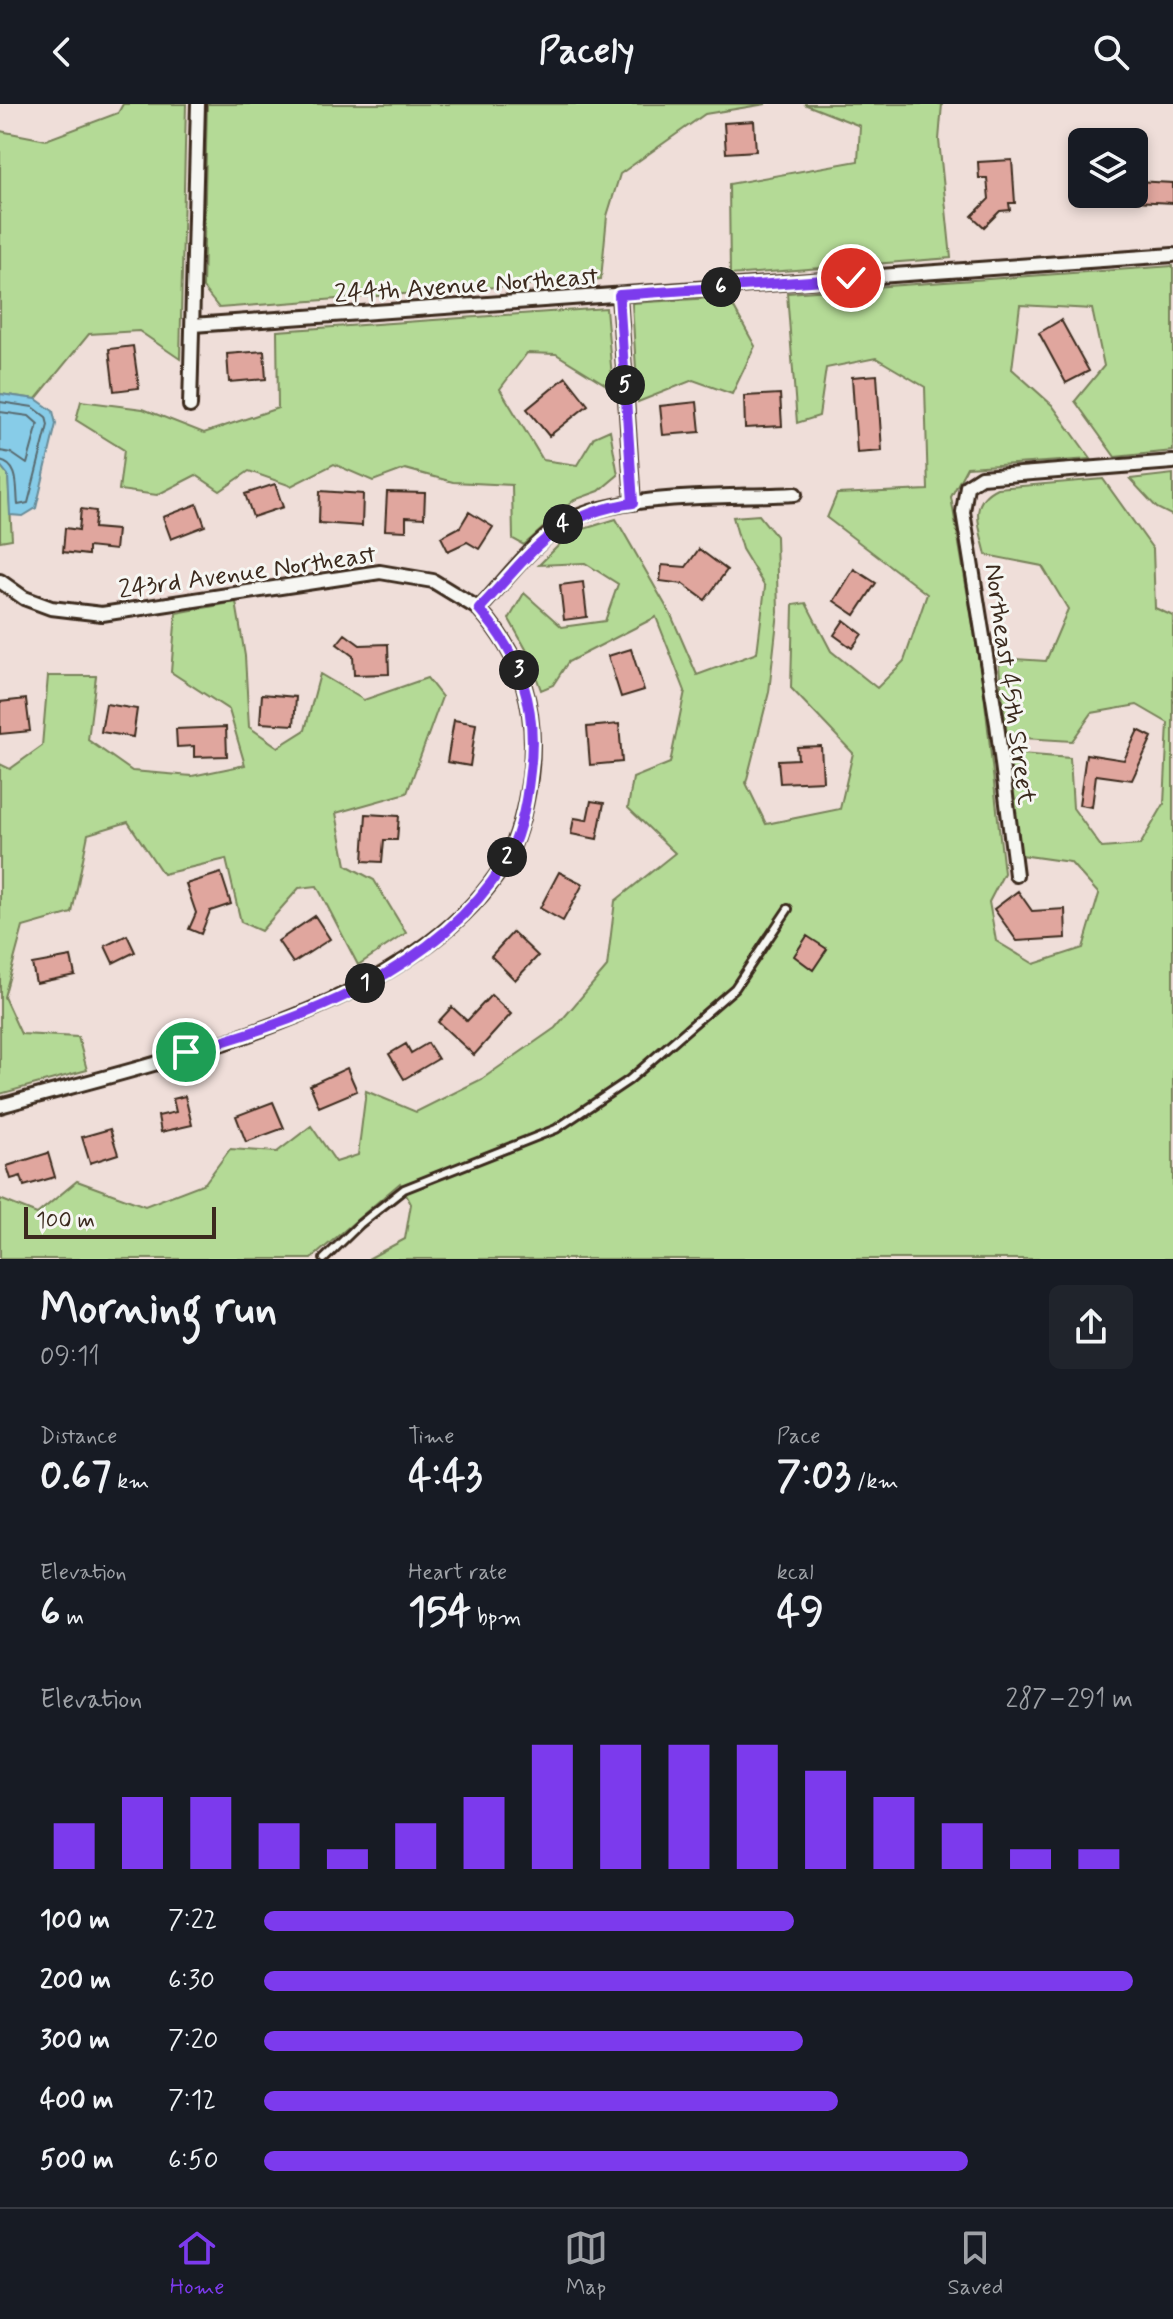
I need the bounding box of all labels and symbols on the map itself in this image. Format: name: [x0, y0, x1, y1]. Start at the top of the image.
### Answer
pin: [817, 244, 885, 312]
street label: 244th Avenue Northeast: [333, 260, 599, 312]
pin: 6: [701, 267, 741, 307]
pin: 5: [605, 365, 645, 405]
pin: 4: [543, 504, 583, 544]
street label: 243rd Avenue Northeast: [116, 538, 378, 608]
street label: Northeast 45th Street: [975, 562, 1043, 807]
pin: 3: [499, 650, 539, 690]
pin: 2: [487, 837, 527, 877]
pin: 1: [345, 963, 385, 1003]
pin: [152, 1018, 220, 1086]
scale bar: [24, 1203, 216, 1239]

